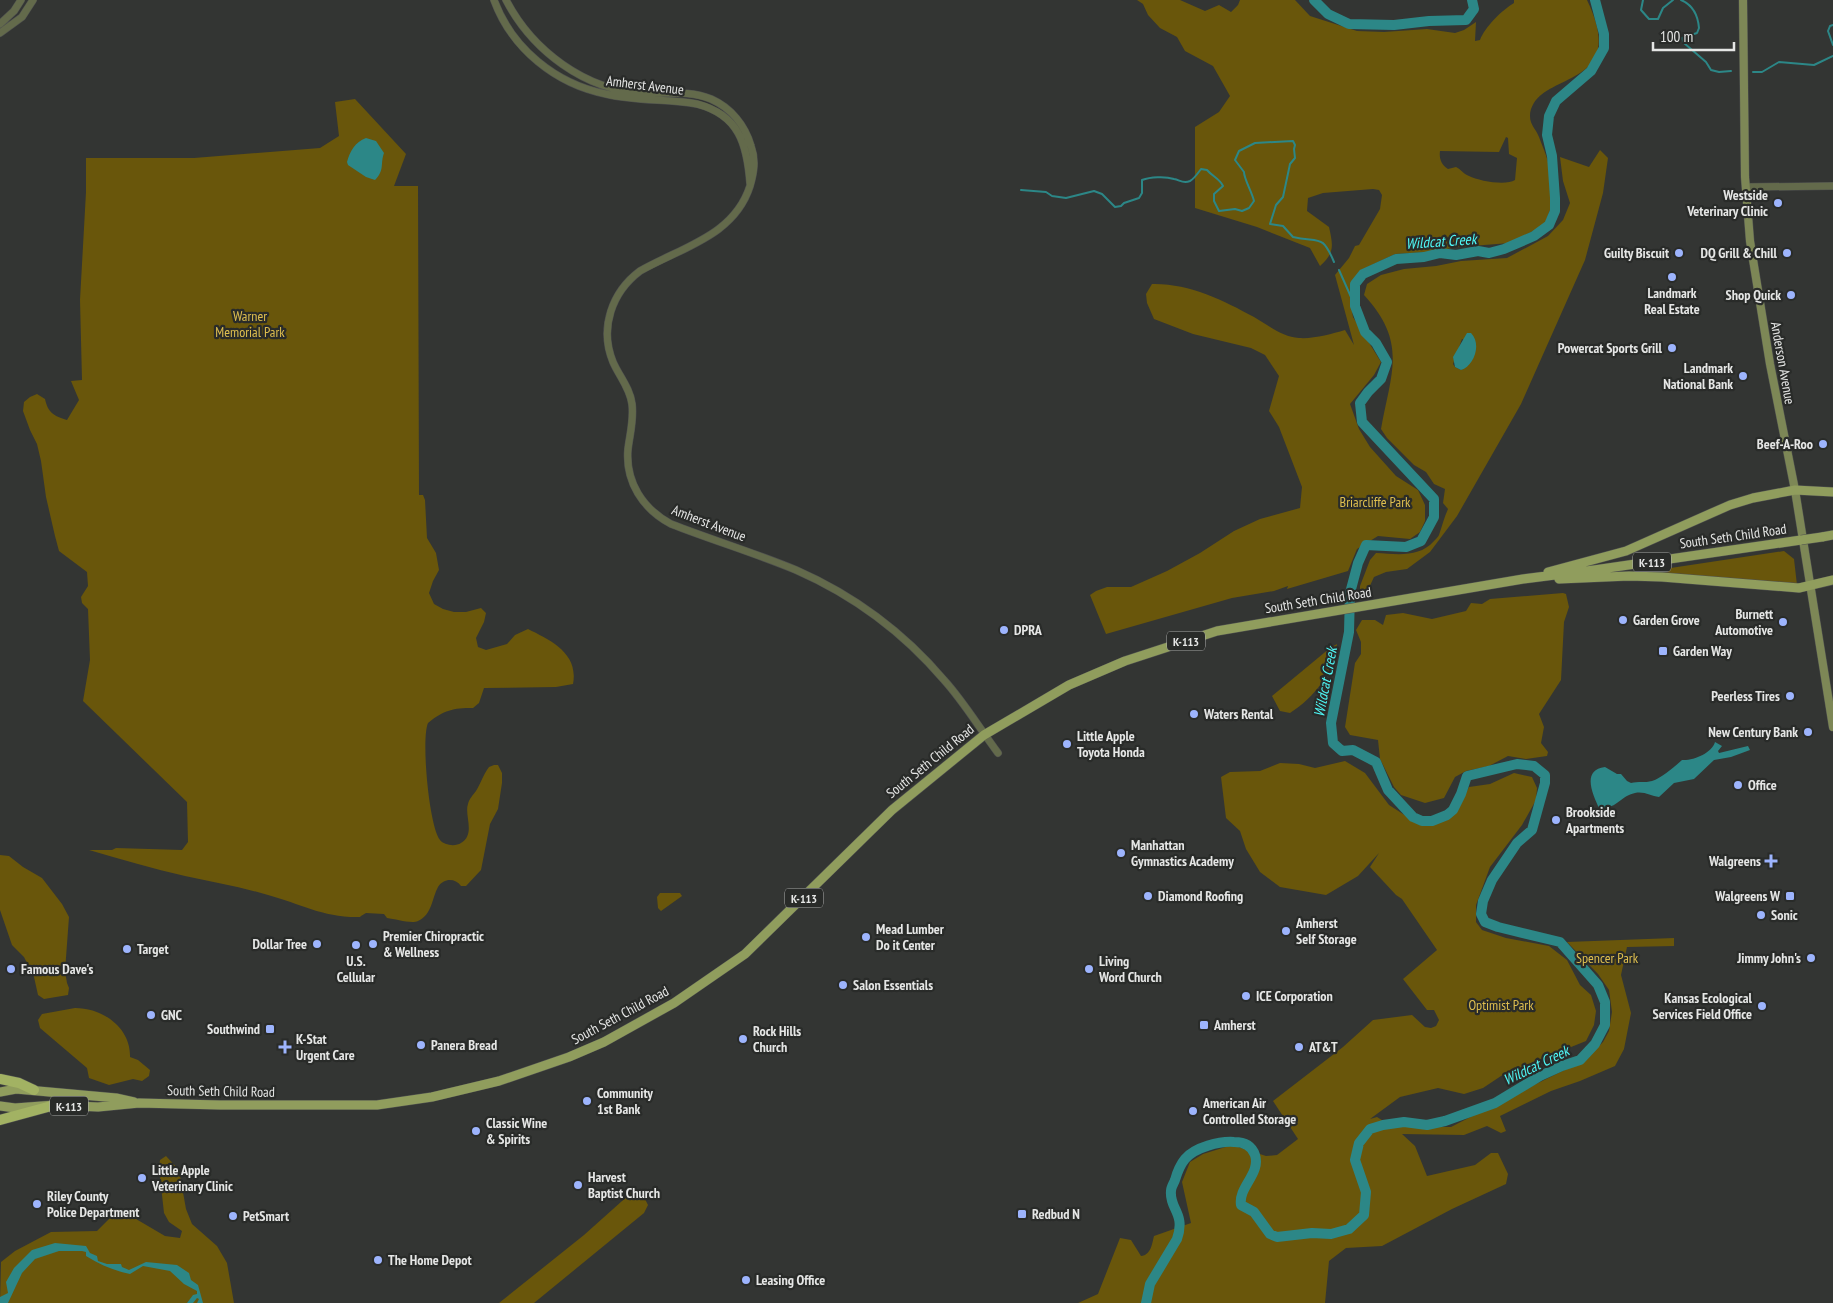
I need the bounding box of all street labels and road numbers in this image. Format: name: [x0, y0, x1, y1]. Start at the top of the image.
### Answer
street label: Amherst Avenue: [605, 71, 685, 99]
street label: Anderson Avenue: [1767, 320, 1799, 406]
street label: Amherst Avenue: [669, 501, 749, 545]
street label: South Seth Child Road: [1678, 520, 1788, 552]
road number: K-113: [1633, 552, 1671, 572]
street label: South Seth Child Road: [1263, 583, 1373, 617]
road number: K-113: [1167, 631, 1205, 650]
street label: South Seth Child Road: [883, 720, 977, 802]
road number: K-113: [785, 888, 823, 908]
street label: South Seth Child Road: [568, 982, 672, 1048]
street label: South Seth Child Road: [167, 1081, 275, 1101]
road number: K-113: [50, 1096, 88, 1116]

